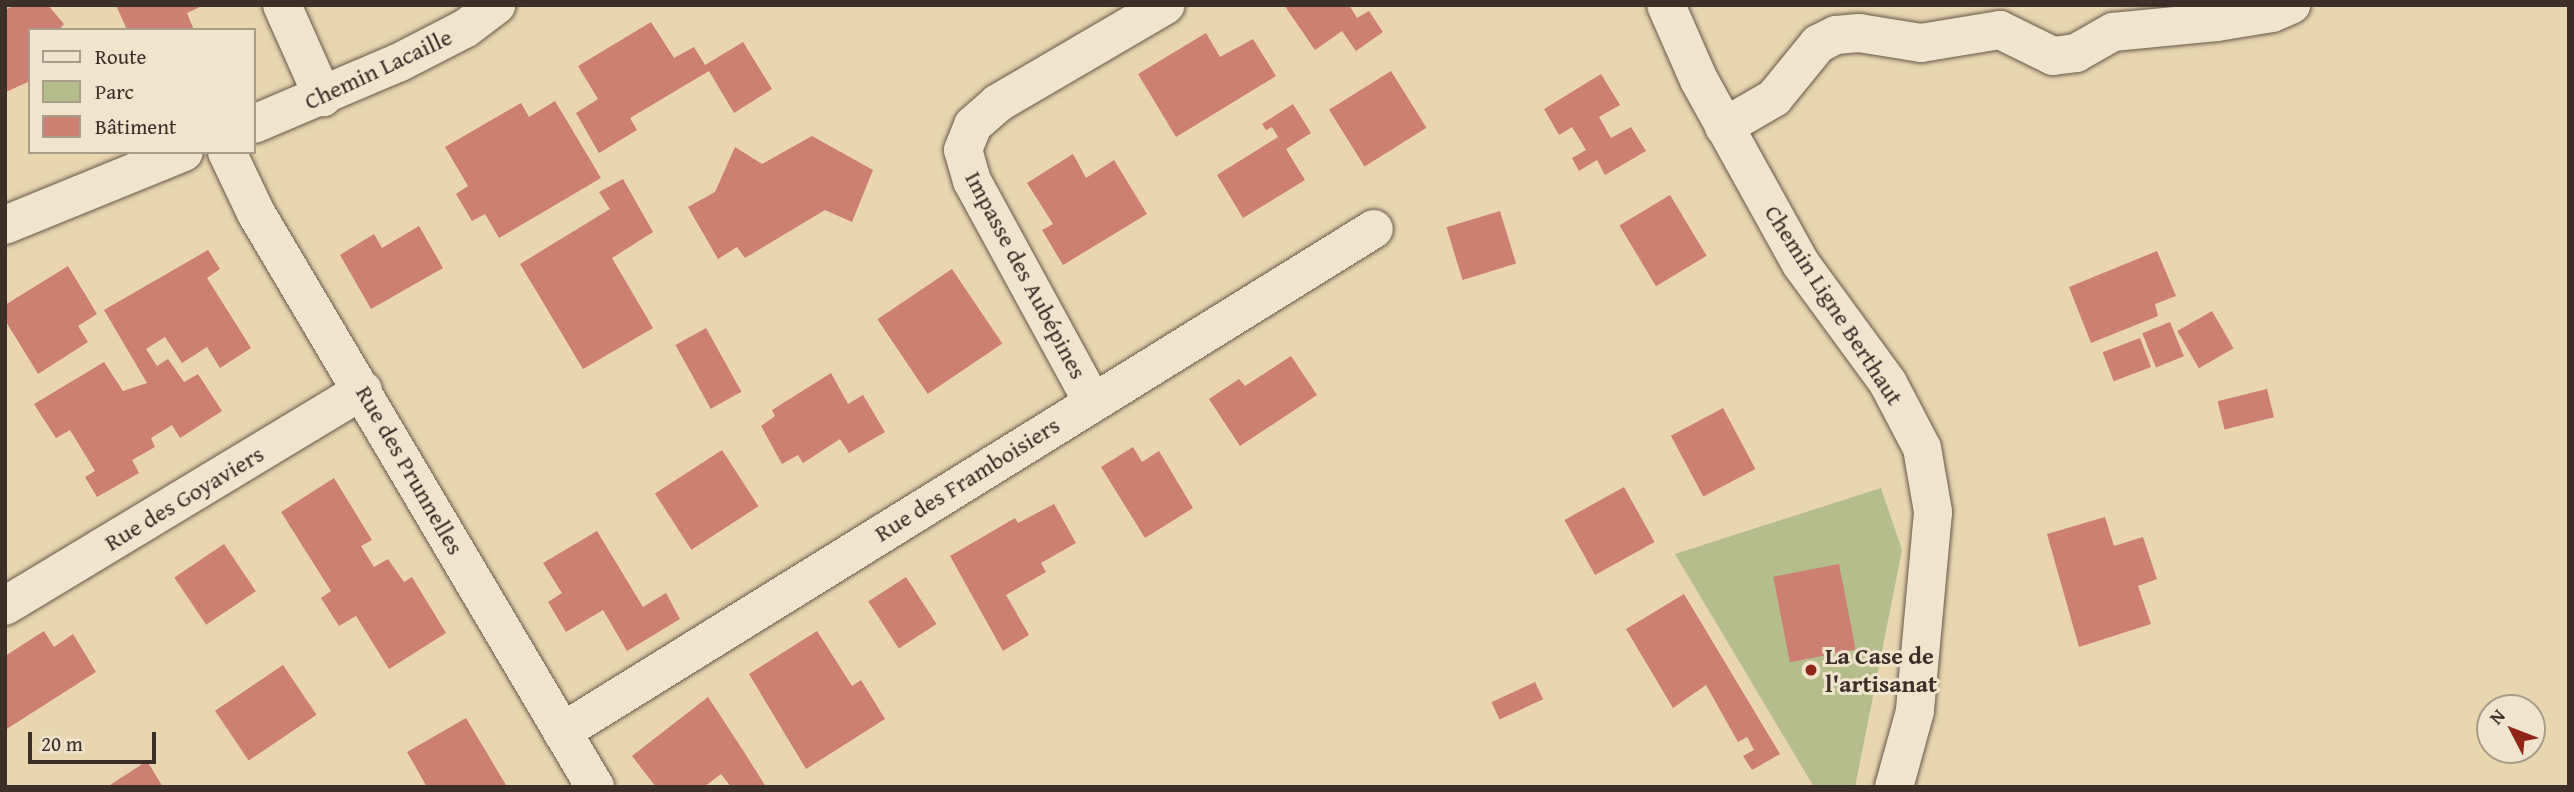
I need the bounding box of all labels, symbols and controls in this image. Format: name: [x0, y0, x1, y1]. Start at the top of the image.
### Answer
street label: Chemin Lacaille: [300, 22, 456, 116]
legend: [28, 28, 256, 154]
text: Route: [95, 41, 146, 72]
text: Parc: [95, 76, 134, 107]
text: Bâtiment: [95, 111, 176, 142]
street label: Impasse des Aubépines: [959, 166, 1093, 384]
street label: Chemin Ligne Berthaut: [1759, 200, 1909, 410]
street label: Rue des Prunnelles: [350, 380, 470, 560]
street label: Rue des Framboisiers: [869, 410, 1065, 548]
street label: Rue des Goyaviers: [99, 439, 269, 557]
place label: La Case de l'artisanat: [1825, 642, 1937, 698]
marker: La Case de l'artisanat: [1803, 662, 1819, 678]
north arrow: [2476, 694, 2546, 764]
text: N: [2482, 702, 2512, 730]
scale bar: [32, 718, 159, 762]
text: 20 m: [41, 728, 83, 759]

